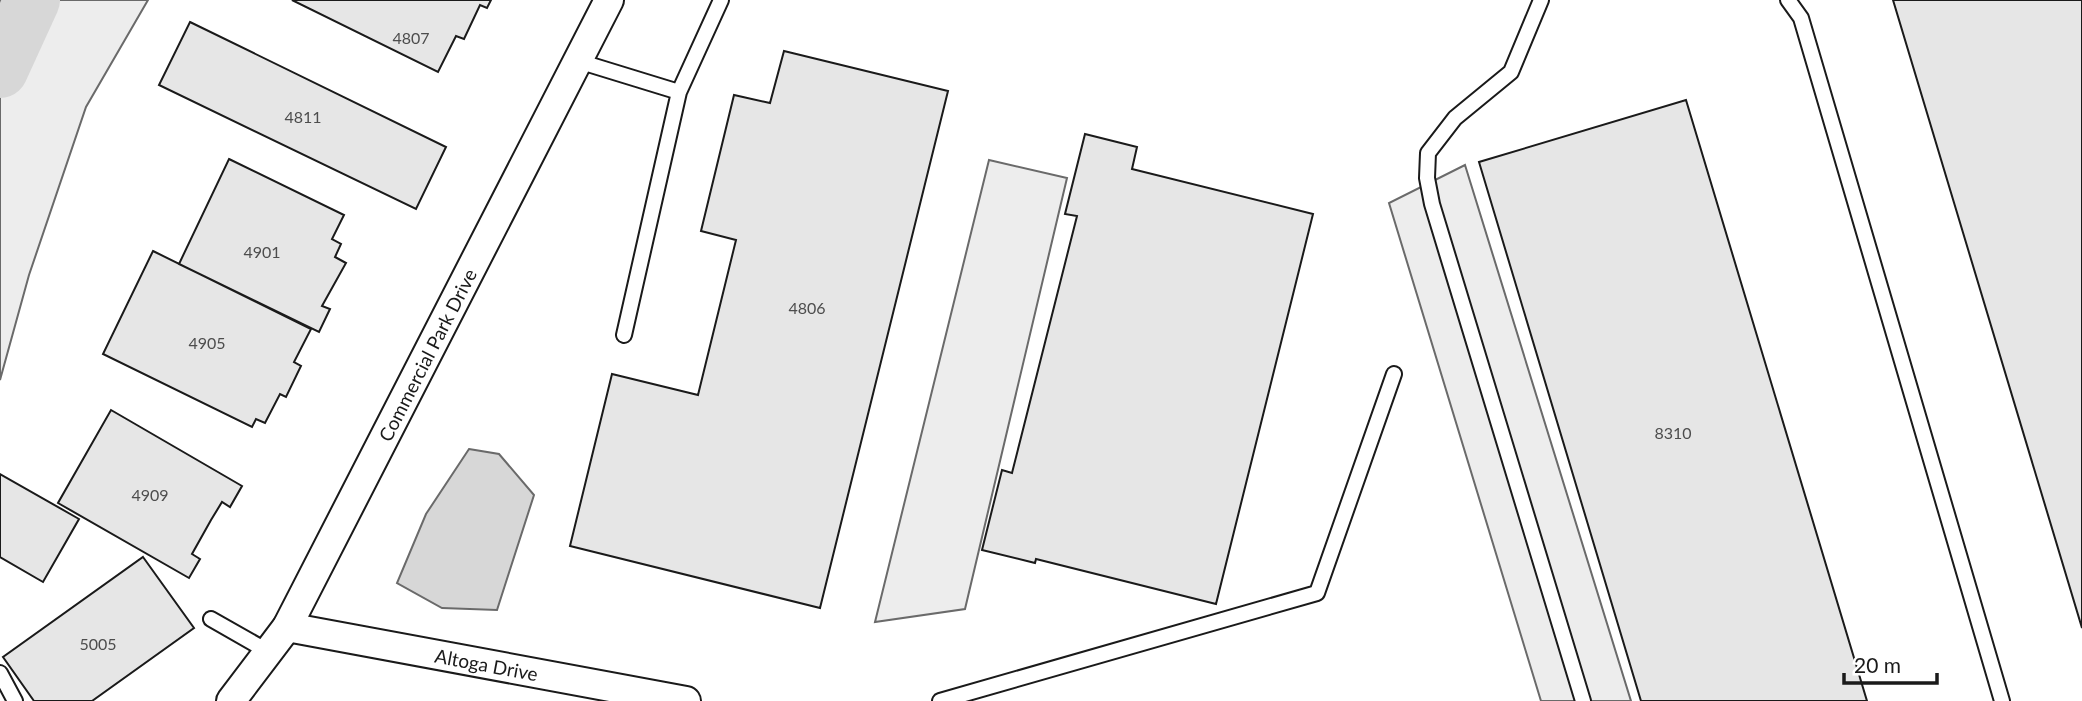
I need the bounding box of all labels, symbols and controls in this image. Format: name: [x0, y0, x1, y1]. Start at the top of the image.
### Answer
house number: 4807: [392, 28, 430, 47]
house number: 4811: [284, 107, 322, 126]
house number: 4901: [243, 242, 281, 261]
street label: Commercial Park Drive: [373, 264, 481, 445]
house number: 4806: [788, 298, 826, 317]
house number: 4905: [188, 333, 226, 352]
house number: 8310: [1654, 423, 1692, 442]
house number: 4909: [131, 485, 169, 504]
house number: 5005: [79, 634, 117, 653]
scale bar: [1844, 642, 1937, 686]
street label: Altoga Drive: [433, 643, 540, 685]
text: 20 m: [1854, 652, 1901, 677]

